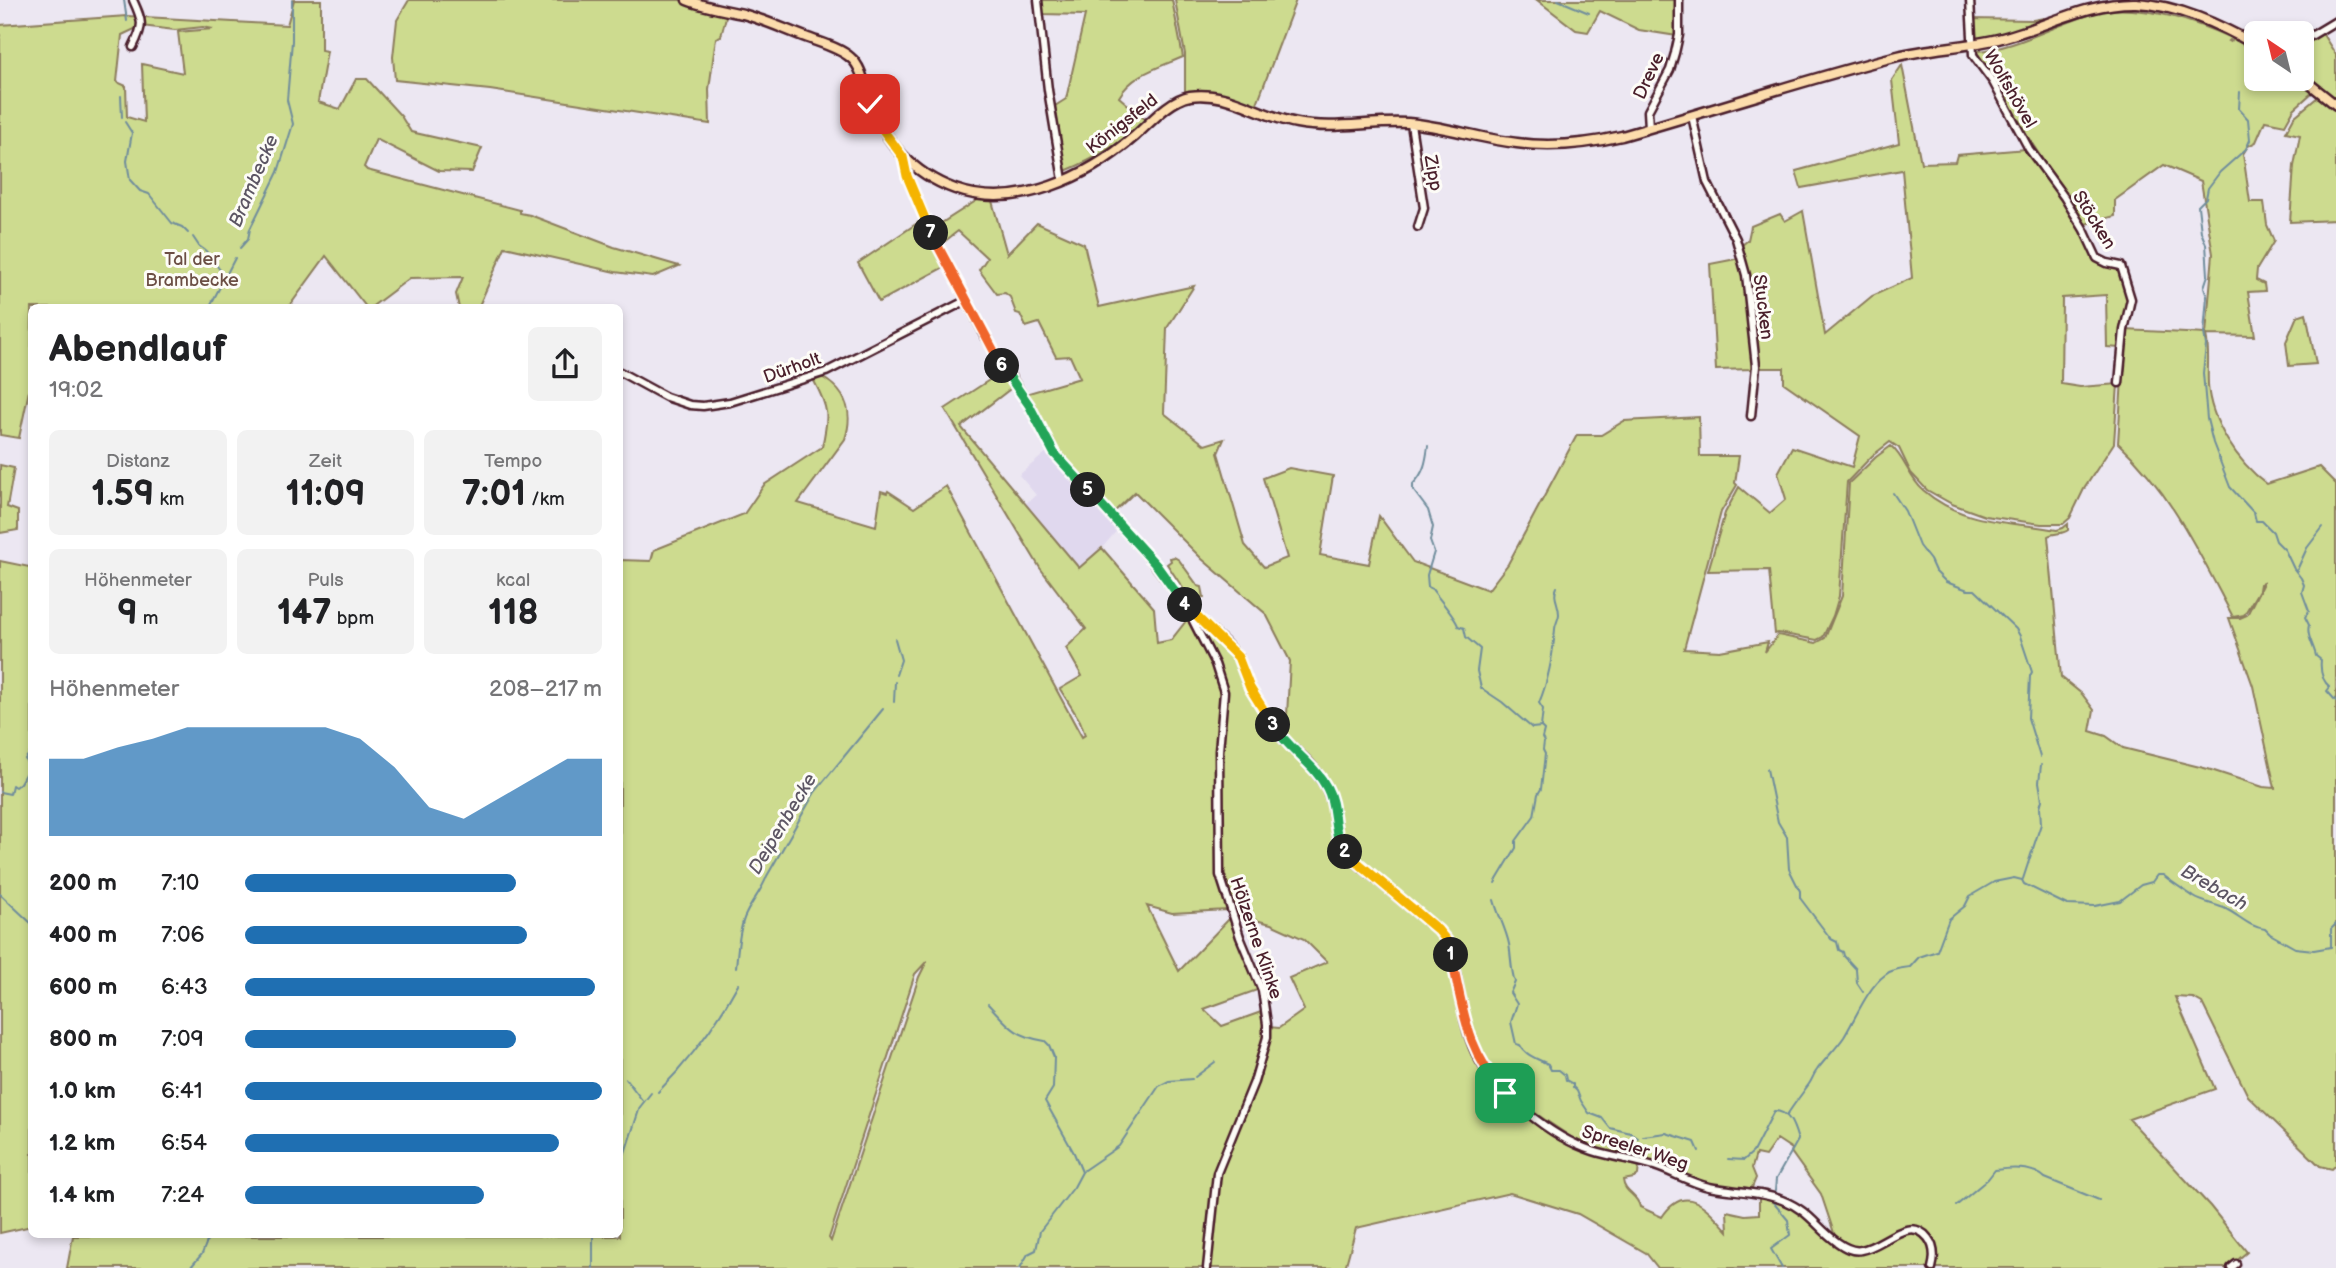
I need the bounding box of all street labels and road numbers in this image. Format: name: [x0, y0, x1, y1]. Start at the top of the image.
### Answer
street label: Wolfshövel: [1979, 46, 2041, 132]
street label: Dreve: [1629, 49, 1669, 103]
street label: Königsfeld: [1082, 90, 1162, 158]
street label: Zipp: [1419, 152, 1446, 193]
street label: Stöcken: [2068, 187, 2120, 253]
street label: Stucken: [1749, 273, 1777, 341]
street label: Dürholt: [760, 348, 824, 388]
street label: Hölzerne Klinke: [1225, 874, 1287, 1002]
street label: Spreeler Weg: [1579, 1121, 1691, 1175]

